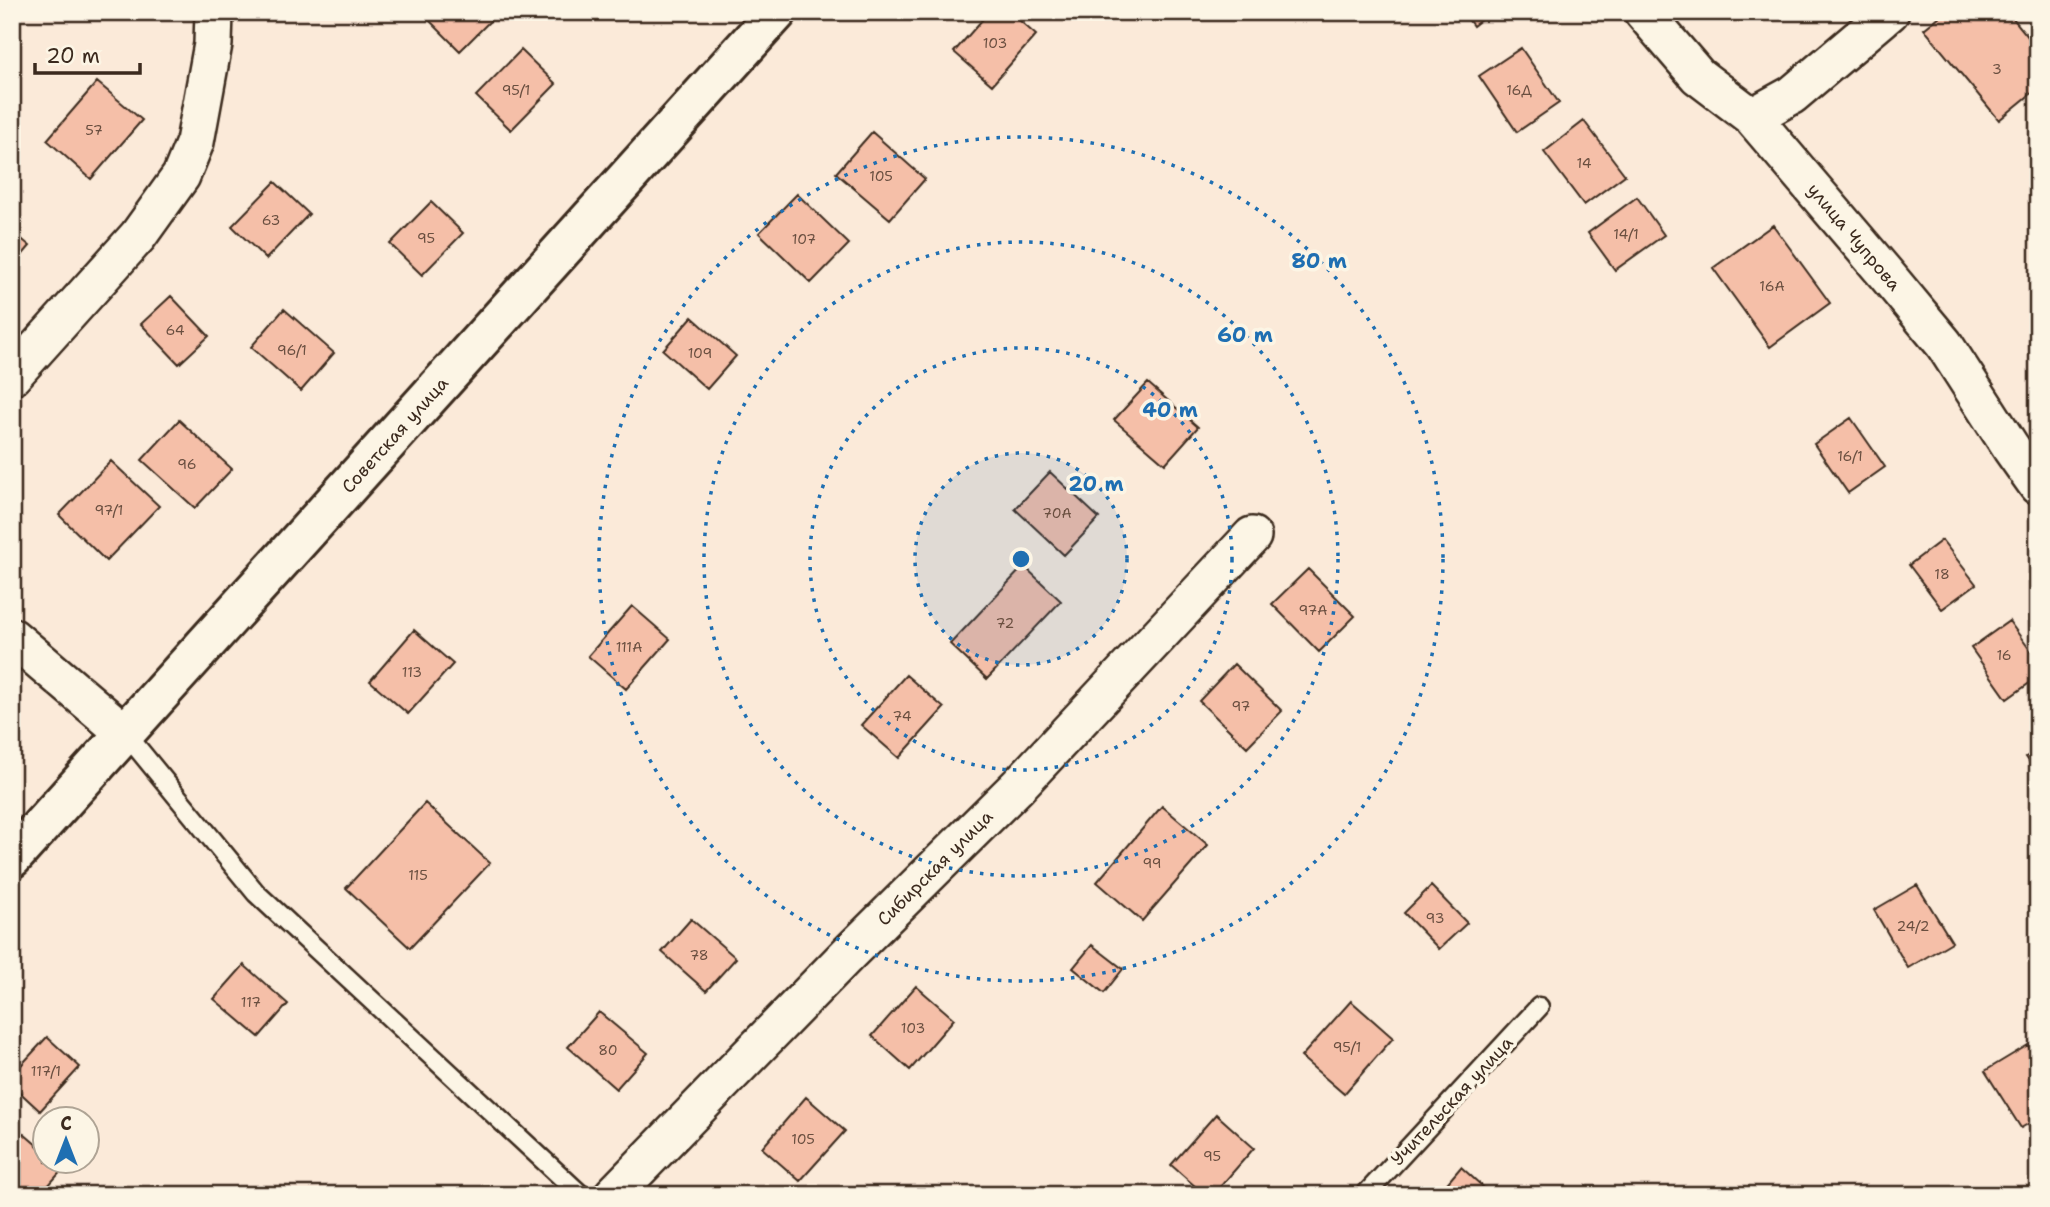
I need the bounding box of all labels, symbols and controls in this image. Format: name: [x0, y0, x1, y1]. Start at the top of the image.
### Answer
scale bar: [35, 32, 140, 76]
house number: 103: [983, 34, 1007, 52]
text: 20 m: [46, 42, 100, 70]
house number: 3: [1992, 60, 2002, 78]
house number: 95/1: [502, 81, 530, 99]
house number: 16Д: [1506, 81, 1532, 99]
house number: 57: [85, 121, 103, 139]
house number: 14: [1576, 154, 1592, 172]
house number: 105: [869, 167, 893, 185]
street label: улица Чупрова: [1802, 178, 1906, 296]
house number: 63: [262, 211, 280, 229]
house number: 14/1: [1613, 225, 1639, 243]
house number: 95: [417, 229, 435, 247]
house number: 107: [792, 230, 816, 248]
text: 80 m: [1291, 247, 1347, 275]
house number: 16А: [1759, 277, 1785, 295]
house number: 64: [165, 321, 185, 339]
text: 60 m: [1217, 321, 1273, 349]
house number: 96/1: [277, 341, 307, 359]
house number: 109: [688, 344, 712, 362]
street label: Советская улица: [336, 372, 454, 498]
text: 40 m: [1142, 396, 1198, 424]
house number: 16/1: [1837, 447, 1863, 465]
house number: 96: [177, 455, 197, 473]
text: 20 m: [1068, 470, 1124, 498]
house number: 97/1: [95, 501, 123, 519]
house number: 70А: [1042, 504, 1072, 522]
centre of rings: [1009, 547, 1033, 571]
house number: 18: [1934, 565, 1950, 583]
house number: 97А: [1299, 601, 1327, 619]
house number: 72: [996, 614, 1014, 632]
house number: 111А: [616, 638, 642, 656]
house number: 16: [1996, 646, 2012, 664]
house number: 113: [402, 663, 422, 681]
house number: 97: [1232, 697, 1250, 715]
house number: 74: [893, 707, 912, 725]
street label: Сибирская улица: [872, 805, 998, 931]
house number: 99: [1142, 854, 1162, 872]
house number: 115: [408, 866, 428, 884]
house number: 93: [1426, 909, 1444, 927]
house number: 24/2: [1896, 917, 1930, 935]
house number: 78: [689, 946, 709, 964]
house number: 117: [241, 993, 261, 1011]
house number: 103: [901, 1019, 925, 1037]
street label: Учительская улица: [1386, 1031, 1518, 1171]
house number: 95/1: [1333, 1038, 1361, 1056]
house number: 80: [598, 1041, 618, 1059]
house number: 117/1: [31, 1062, 61, 1080]
north arrow: [32, 1106, 102, 1176]
text: С: [60, 1111, 72, 1136]
house number: 105: [791, 1130, 815, 1148]
house number: 95: [1203, 1147, 1221, 1165]

